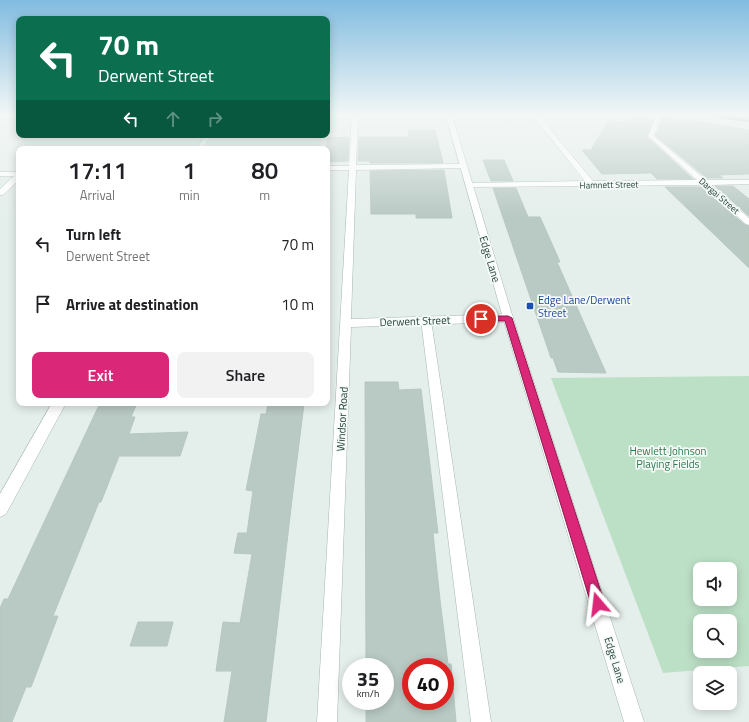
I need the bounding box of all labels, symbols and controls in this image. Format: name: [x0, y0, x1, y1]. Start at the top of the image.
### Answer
text: 70 m: [98, 23, 159, 66]
icon: left: [32, 32, 84, 84]
text: Derwent Street: [98, 62, 214, 89]
icon: left: [120, 108, 142, 130]
icon: ahead: [162, 108, 184, 130]
icon: right: [204, 108, 226, 130]
text: 17:11: [68, 152, 127, 188]
text: 1: [183, 152, 196, 188]
text: 80: [251, 152, 278, 188]
street label: Dargai Street: [696, 174, 743, 217]
street label: Hamnett Street: [579, 177, 639, 192]
text: Arrival: [80, 185, 115, 205]
text: min: [179, 185, 200, 205]
text: m: [259, 185, 270, 205]
text: Turn left: [66, 223, 121, 246]
icon: left: [32, 233, 54, 255]
text: 70 m: [281, 233, 314, 256]
street label: Edge Lane: [475, 234, 505, 285]
text: Derwent Street: [66, 246, 150, 266]
place label: Edge Lane/Derwent Street: [538, 292, 630, 321]
icon: arrive: [32, 293, 54, 315]
text: Arrive at destination: [66, 293, 199, 316]
text: 10 m: [281, 293, 314, 316]
marker: Edge Lane/Derwent Street: [525, 301, 535, 311]
pin: [464, 302, 498, 336]
icon: arrive: [470, 308, 492, 330]
street label: Derwent Street: [379, 312, 451, 330]
button: Exit: [32, 352, 169, 398]
button: Share: [177, 352, 314, 398]
street label: Windsor Road: [332, 386, 352, 452]
park label: Hewlett Johnson Playing Fields: [629, 443, 707, 472]
map controls: [693, 562, 737, 710]
button: sound: [693, 562, 737, 606]
position arrow: [577, 583, 619, 625]
button: search: [693, 614, 737, 658]
street label: Edge Lane: [600, 635, 630, 686]
speed limit sign: 40: [402, 658, 454, 710]
text: 35: [357, 663, 379, 694]
button: layers: [693, 666, 737, 710]
text: km/h: [357, 686, 379, 701]

